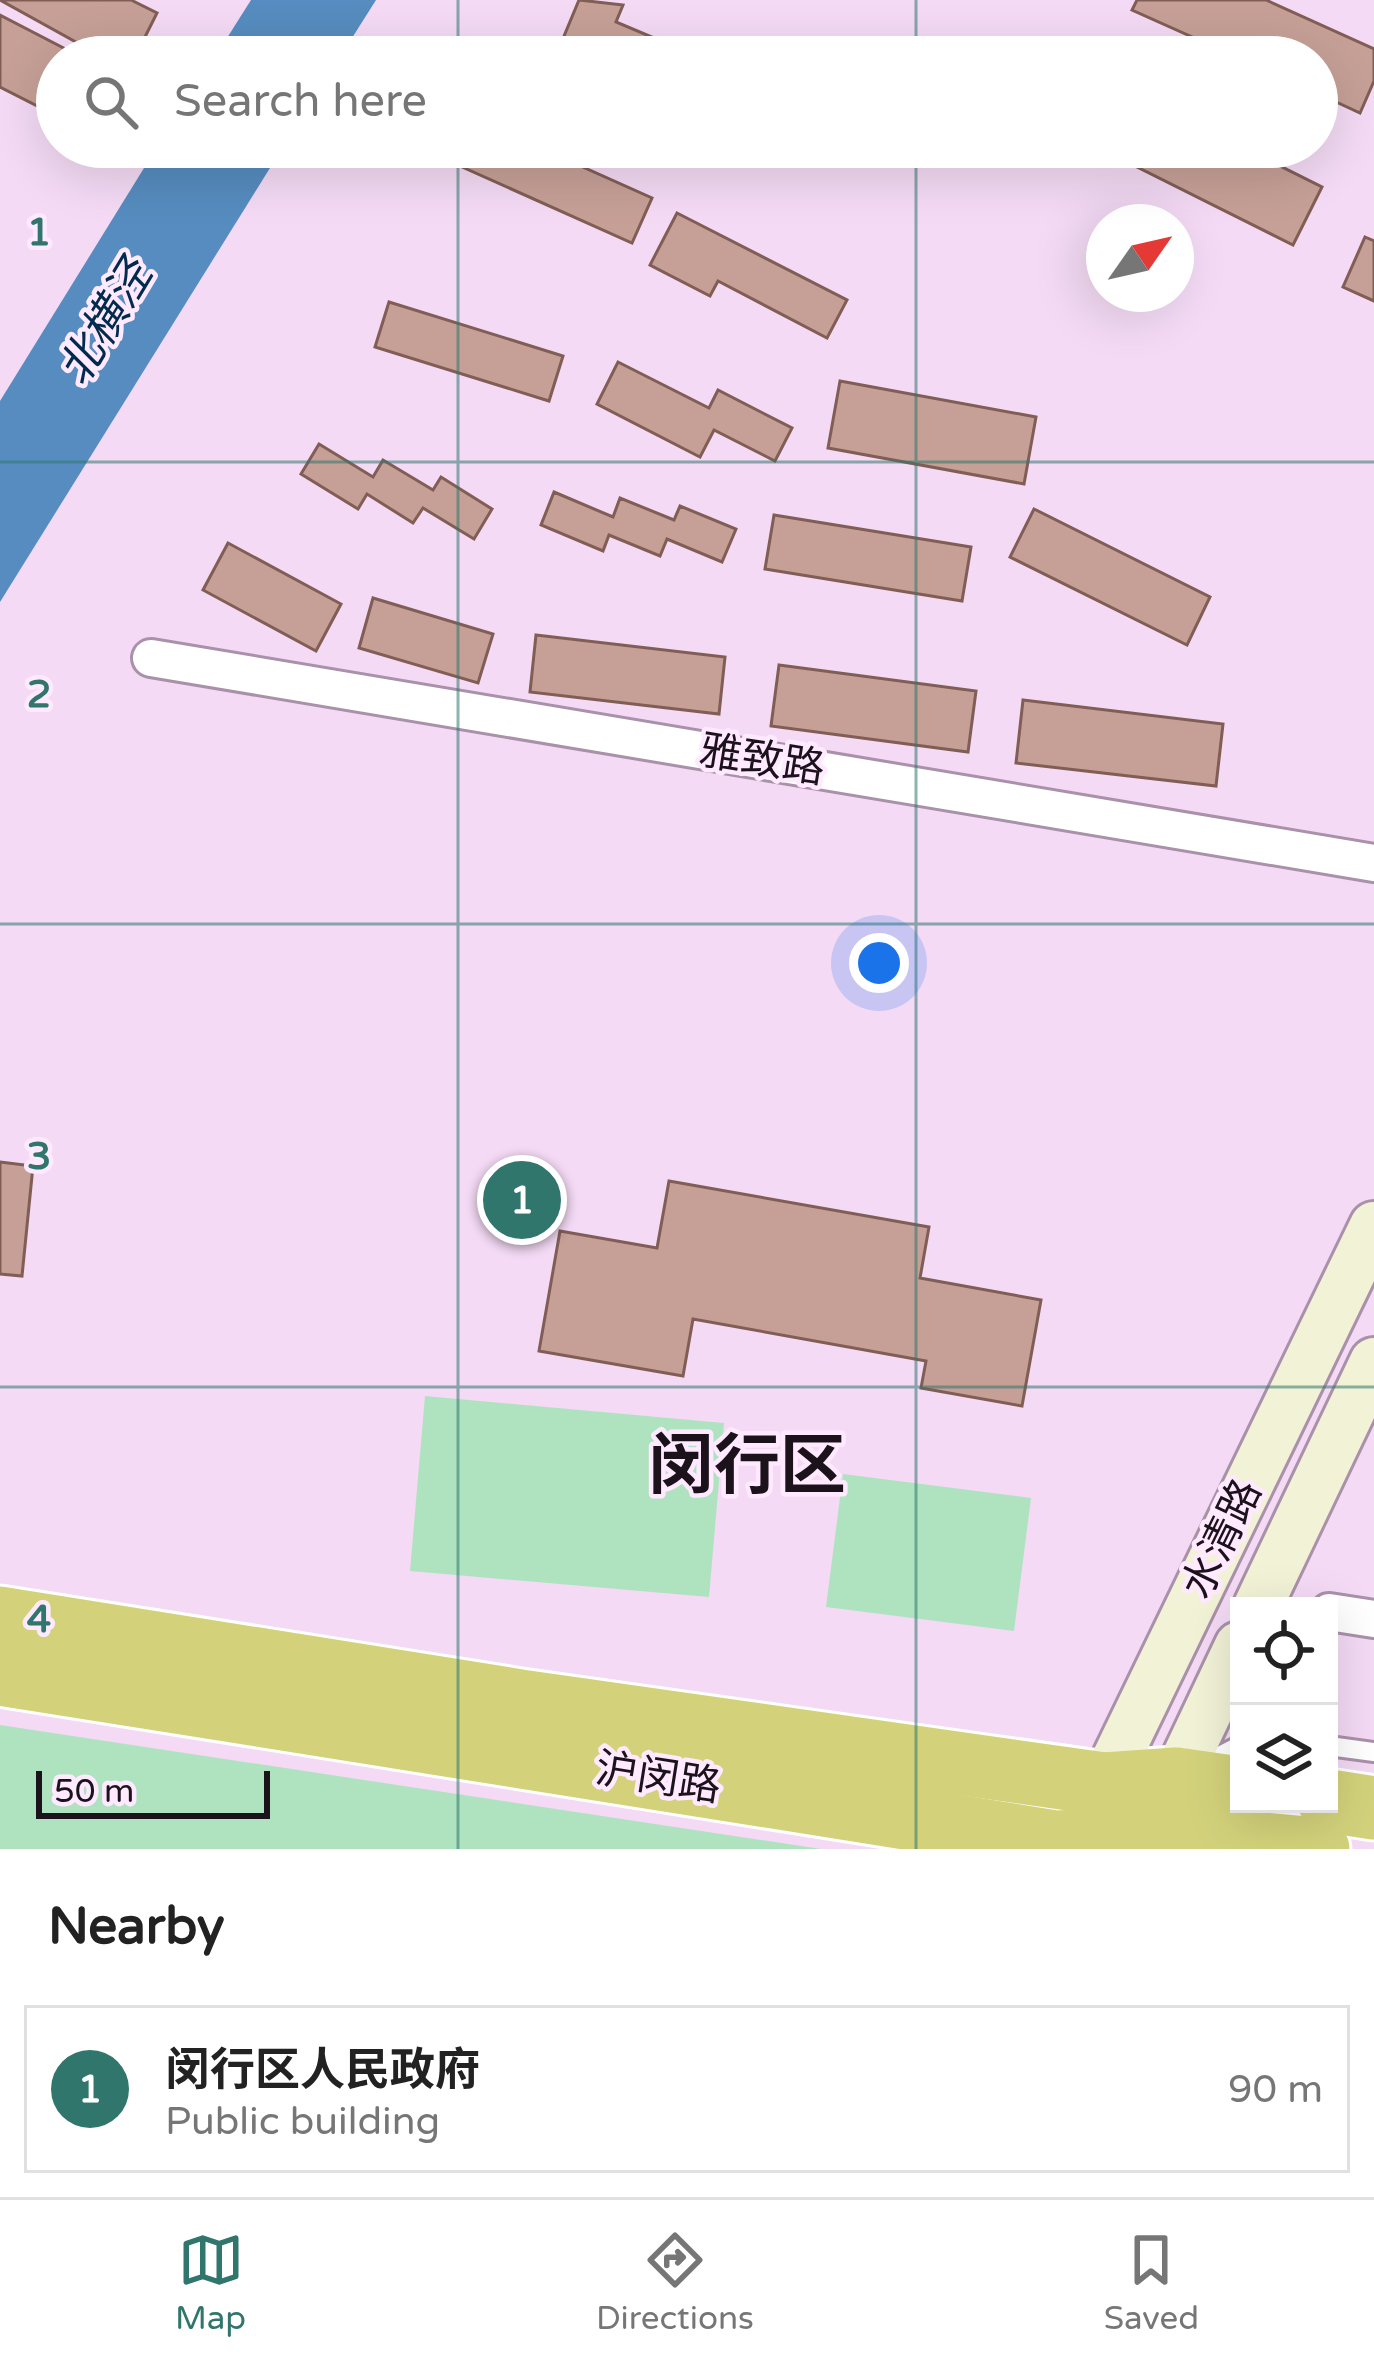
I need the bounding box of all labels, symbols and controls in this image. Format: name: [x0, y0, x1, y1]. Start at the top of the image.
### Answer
search box: [36, 36, 1338, 168]
icon: search: [78, 69, 144, 135]
text: Search here: [174, 75, 427, 129]
north arrow: [1086, 204, 1194, 312]
text: 1: [27, 209, 51, 256]
water label: 北横泾: [48, 248, 166, 395]
text: 2: [27, 671, 51, 718]
street label: 雅致路: [696, 725, 828, 795]
your location: [849, 933, 909, 993]
text: 3: [27, 1133, 51, 1180]
pin: 1: [483, 1155, 561, 1245]
district label: 闵行区: [648, 1427, 846, 1507]
street label: 水清路: [1171, 1471, 1273, 1607]
text: 4: [27, 1596, 51, 1643]
map controls: [1230, 1597, 1338, 1813]
button: locate: [1230, 1597, 1338, 1705]
button: layers: [1230, 1705, 1338, 1813]
street label: 沪闵路: [592, 1743, 724, 1813]
scale bar: [36, 1765, 270, 1818]
text: 50 m: [54, 1772, 134, 1811]
text: Nearby: [48, 1896, 225, 1958]
text: 闵行区人民政府: [165, 2044, 480, 2098]
text: 1: [78, 2066, 102, 2113]
text: 90 m: [1228, 2066, 1323, 2113]
text: Public building: [165, 2098, 440, 2145]
tab: Map: [175, 2227, 246, 2338]
tab: Directions: [596, 2227, 754, 2338]
tab: Saved: [1104, 2227, 1199, 2338]

